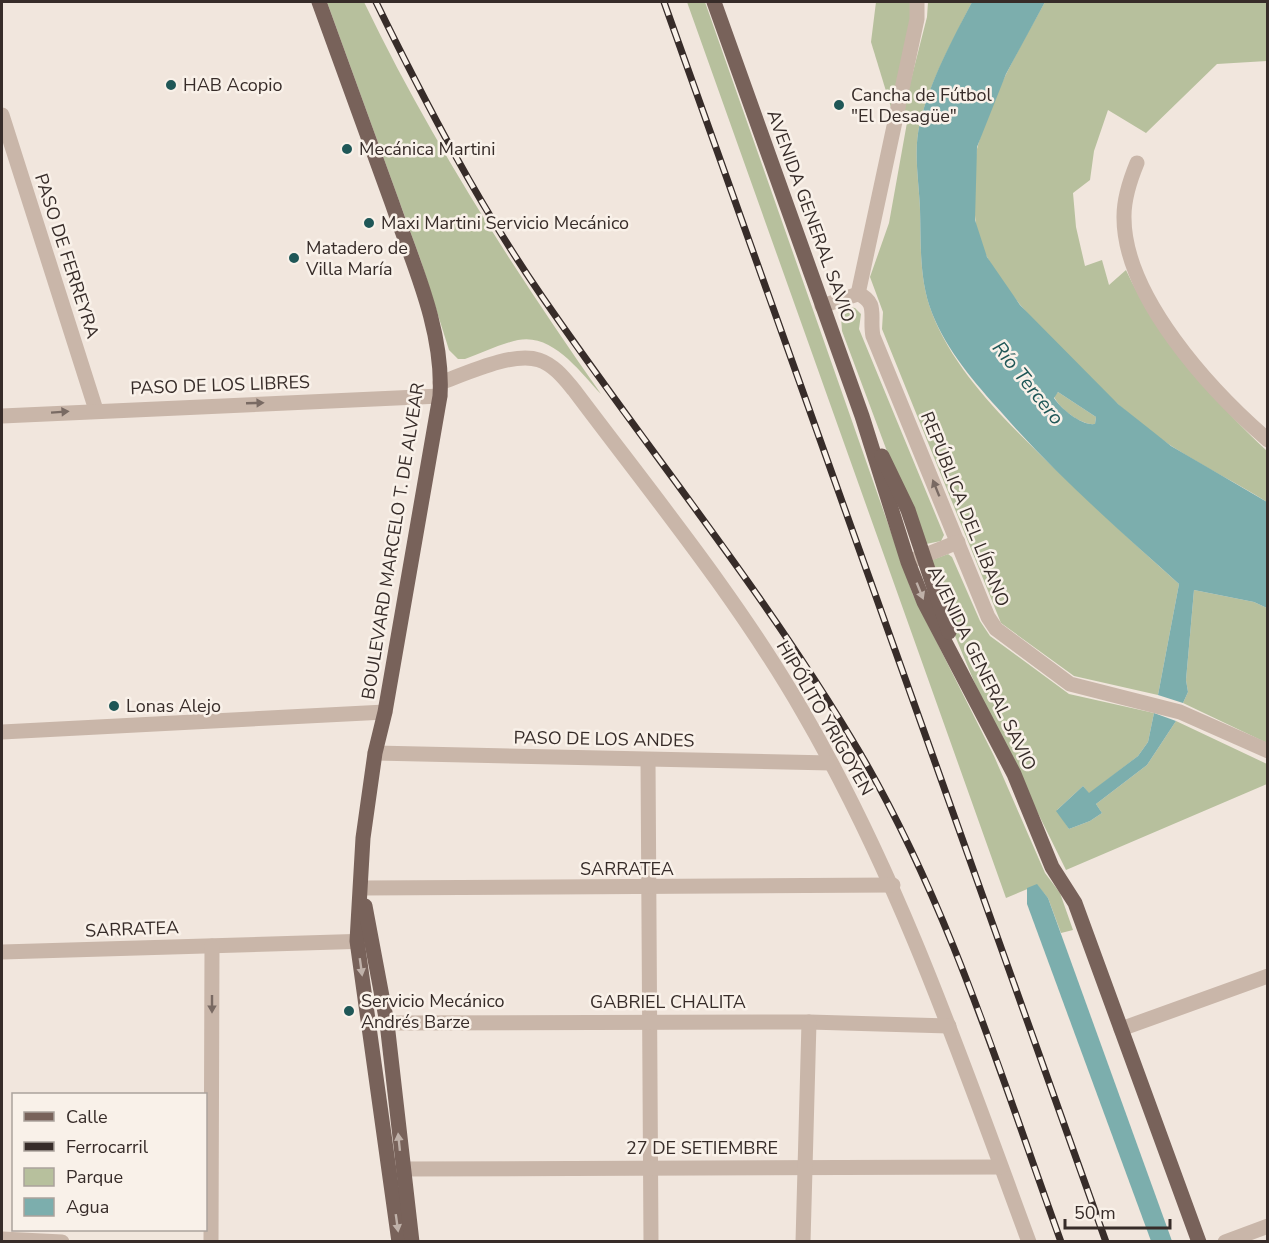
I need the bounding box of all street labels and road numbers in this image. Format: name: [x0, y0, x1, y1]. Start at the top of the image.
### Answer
street label: AVENIDA GENERAL SAVIO: [761, 106, 861, 326]
street label: PASO DE FERREYRA: [29, 171, 105, 341]
street label: PASO DE LOS LIBRES: [130, 370, 310, 400]
street label: BOULEVARD MARCELO T. DE ALVEAR: [356, 381, 430, 701]
street label: REPÚBLICA DEL LÍBANO: [915, 408, 1015, 610]
street label: AVENIDA GENERAL SAVIO: [922, 562, 1042, 774]
street label: HIPÓLITO YRIGOYEN: [771, 636, 879, 800]
street label: PASO DE LOS ANDES: [513, 725, 695, 753]
street label: SARRATEA: [580, 857, 674, 881]
street label: SARRATEA: [85, 915, 179, 943]
street label: GABRIEL CHALITA: [590, 990, 746, 1014]
street label: 27 DE SETIEMBRE: [626, 1136, 778, 1160]

